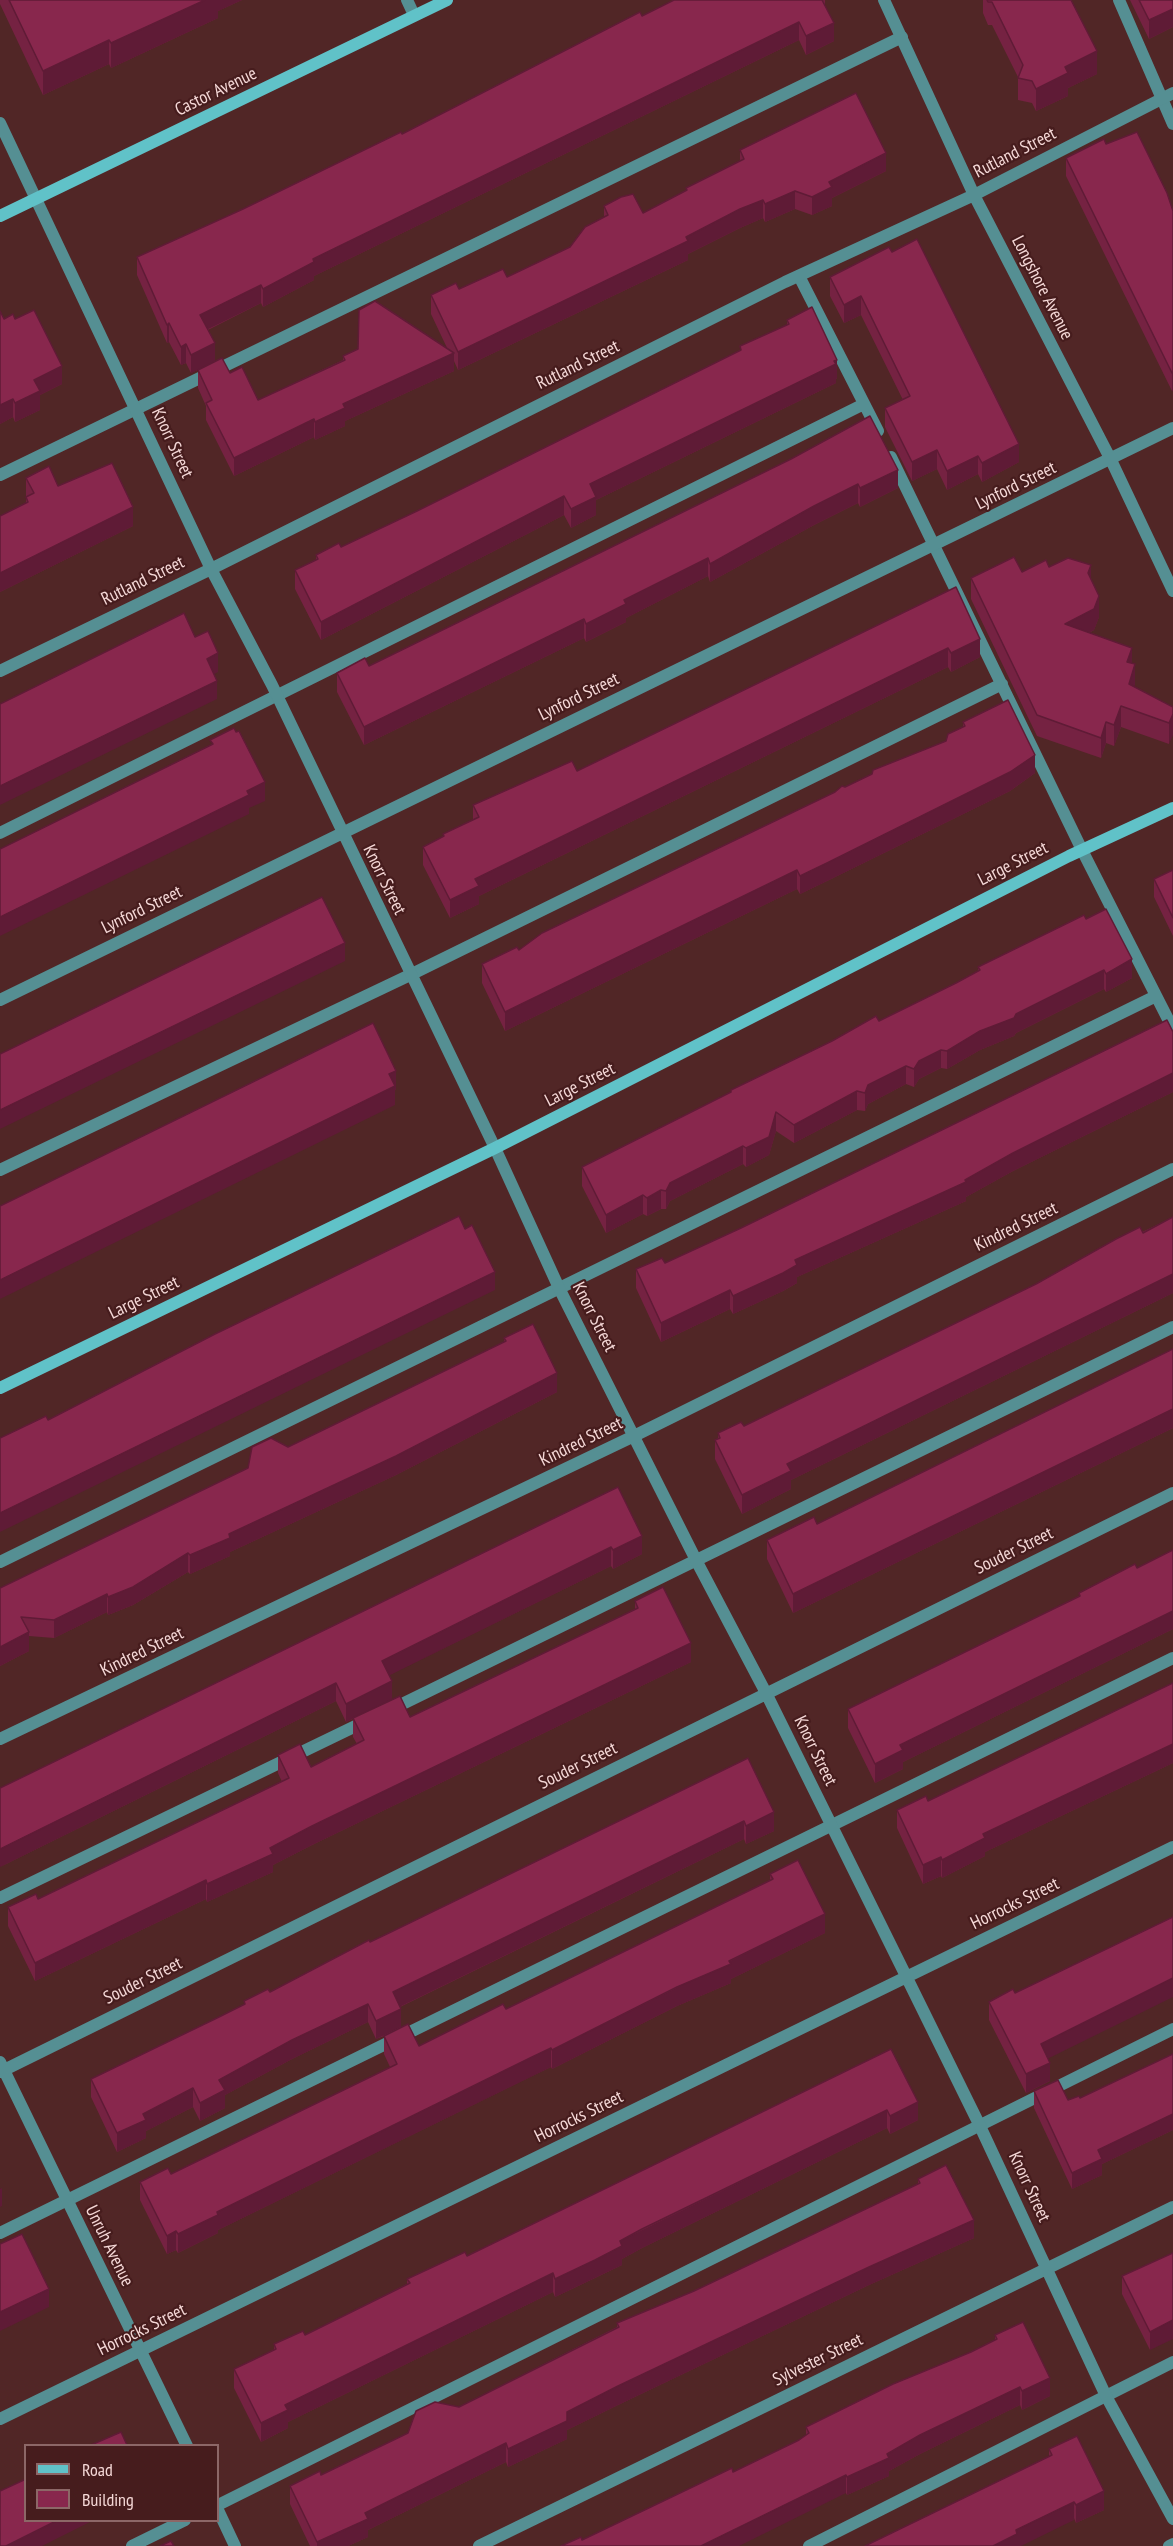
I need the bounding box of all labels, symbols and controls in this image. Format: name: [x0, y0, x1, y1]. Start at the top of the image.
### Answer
street label: Castor Avenue: [172, 63, 260, 121]
street label: Rutland Street: [970, 123, 1060, 183]
street label: Longshore Avenue: [1007, 232, 1077, 344]
street label: Rutland Street: [533, 336, 623, 394]
street label: Knorr Street: [146, 404, 198, 482]
street label: Lynford Street: [972, 457, 1060, 515]
street label: Rutland Street: [98, 552, 188, 610]
street label: Lynford Street: [535, 668, 623, 726]
street label: Large Street: [974, 837, 1052, 891]
street label: Knorr Street: [358, 842, 410, 918]
street label: Lynford Street: [98, 881, 186, 939]
street label: Large Street: [541, 1058, 619, 1112]
street label: Kindred Street: [971, 1198, 1061, 1256]
street label: Large Street: [105, 1272, 183, 1324]
street label: Knorr Street: [567, 1279, 621, 1355]
street label: Kindred Street: [536, 1413, 626, 1471]
street label: Souder Street: [971, 1523, 1057, 1579]
street label: Kindred Street: [97, 1623, 187, 1681]
street label: Knorr Street: [789, 1713, 841, 1789]
street label: Souder Street: [535, 1738, 621, 1794]
street label: Horrocks Street: [967, 1873, 1063, 1935]
street label: Souder Street: [100, 1953, 186, 2009]
street label: Horrocks Street: [531, 2086, 627, 2148]
street label: Knorr Street: [1003, 2148, 1055, 2226]
street label: Unruh Avenue: [80, 2202, 138, 2290]
street label: Horrocks Street: [94, 2299, 190, 2361]
street label: Sylvester Street: [769, 2329, 867, 2391]
legend: [24, 2444, 219, 2522]
text: Road: [82, 2458, 113, 2481]
text: Building: [82, 2488, 134, 2511]

